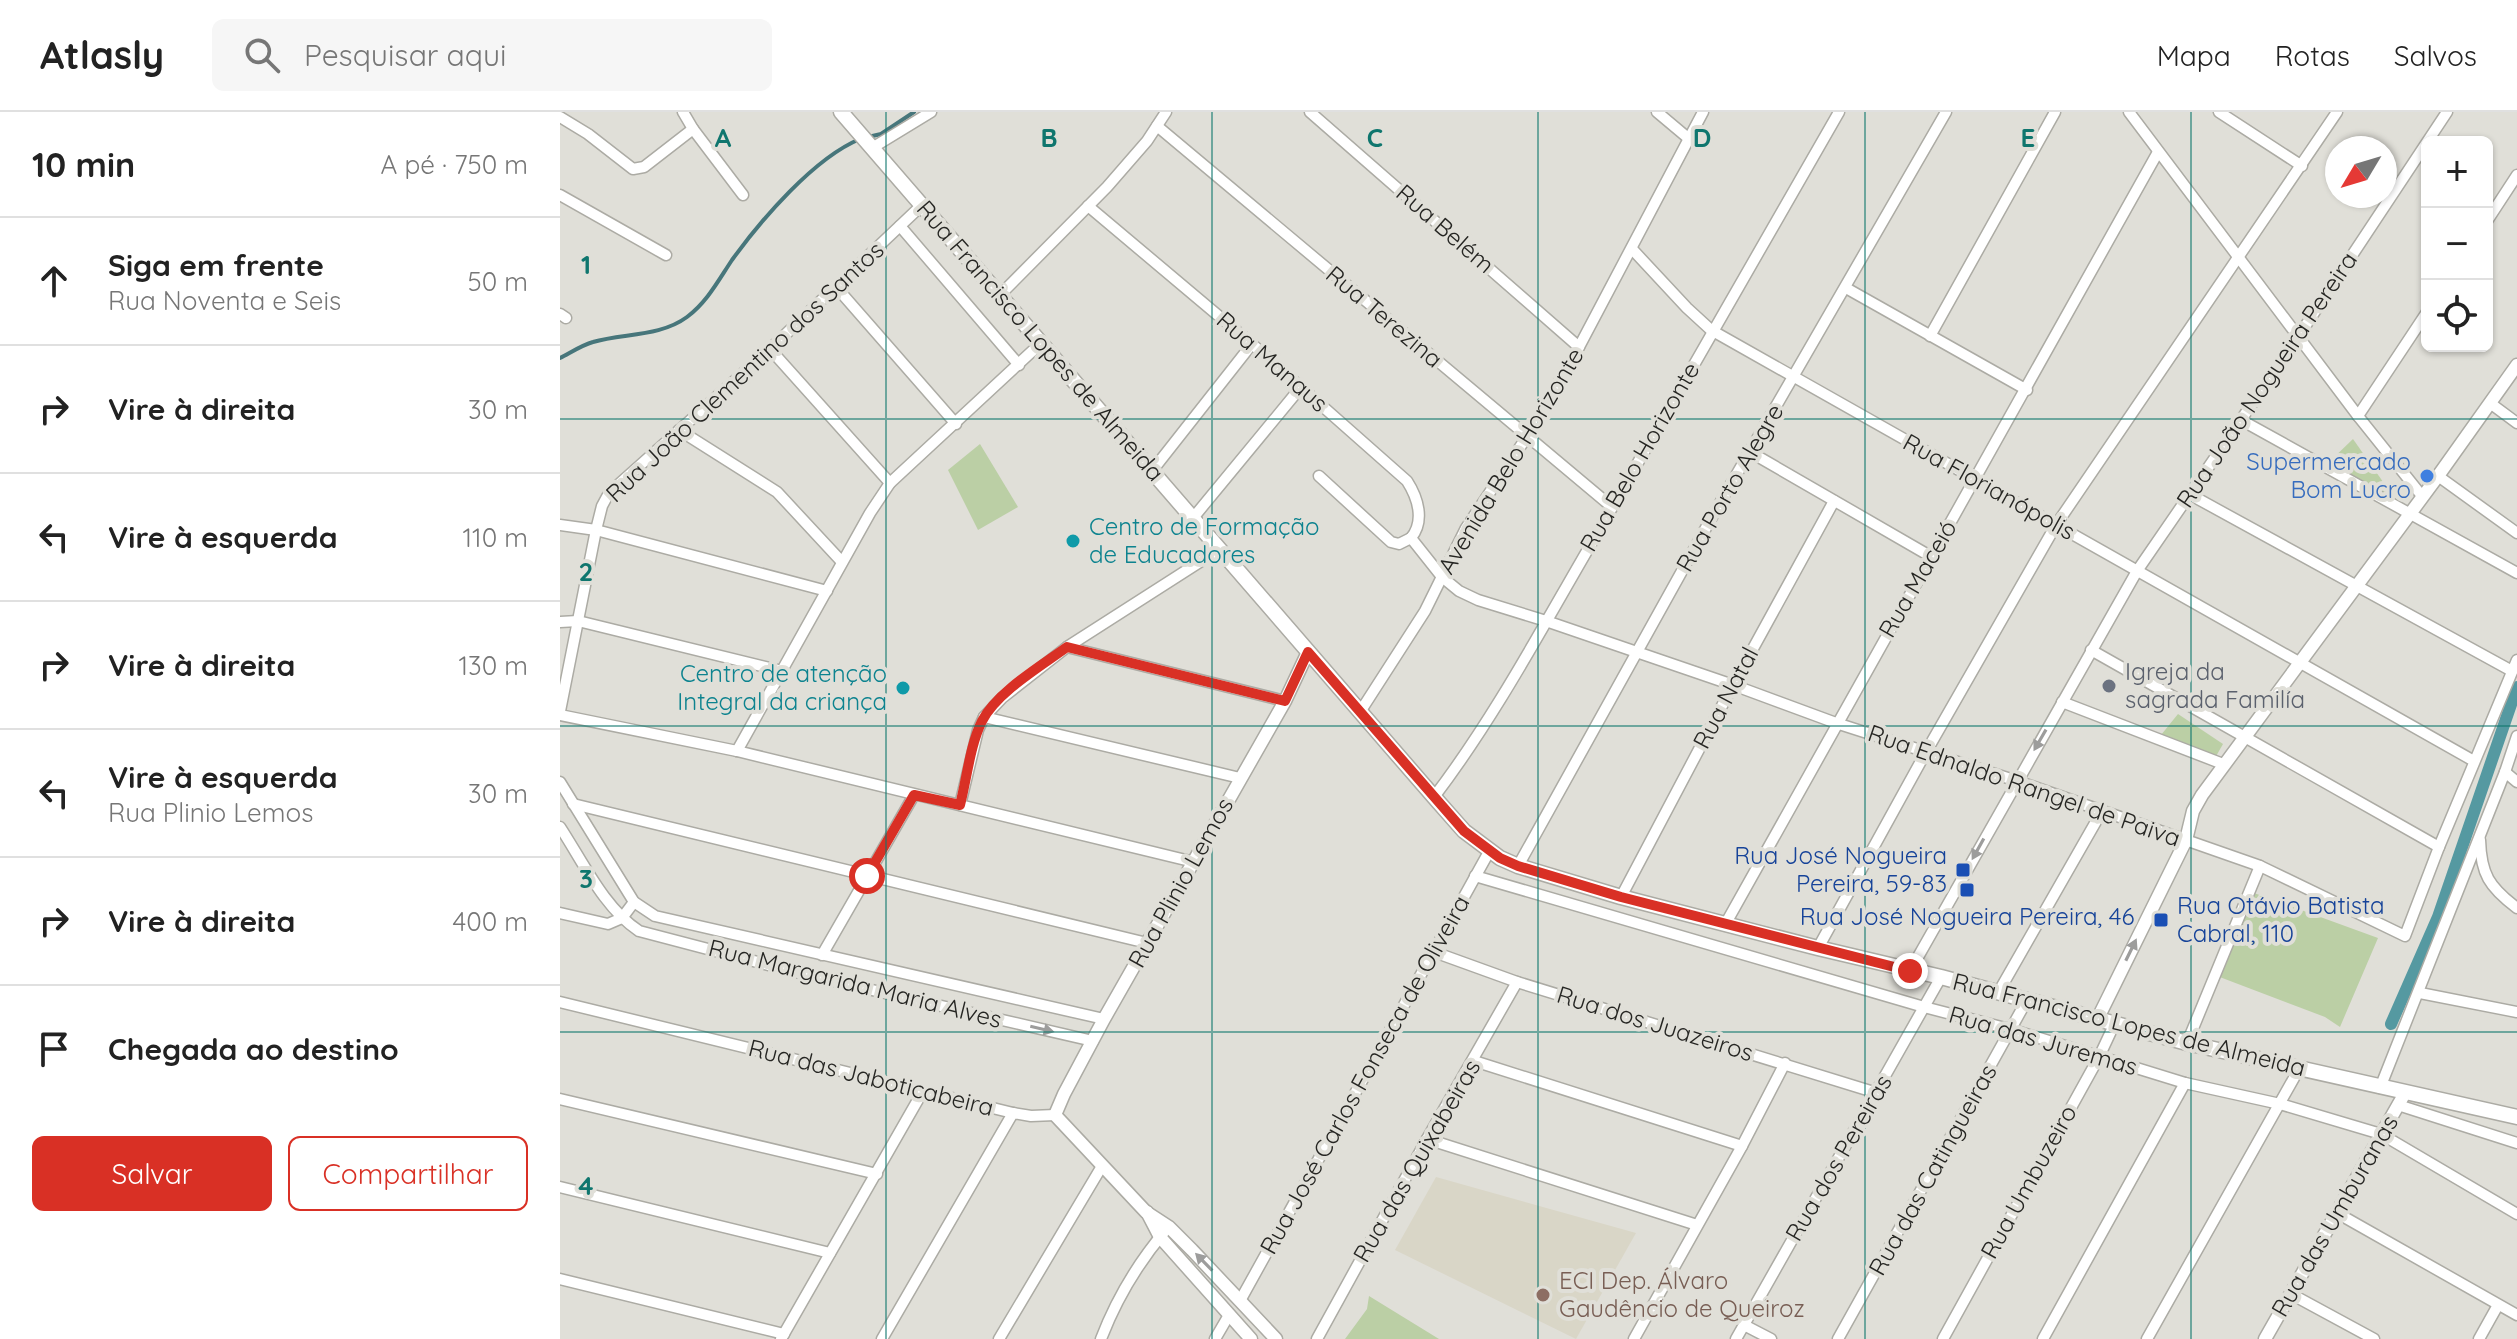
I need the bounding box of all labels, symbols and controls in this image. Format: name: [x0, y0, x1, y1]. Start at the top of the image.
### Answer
search box: [212, 19, 772, 91]
text: Atlasly: [40, 31, 164, 79]
icon: search: [240, 33, 284, 77]
text: Pesquisar aqui: [304, 36, 506, 74]
text: Mapa: [2157, 38, 2231, 73]
text: Rotas: [2275, 38, 2350, 73]
text: Salvos: [2394, 38, 2477, 73]
text: A: [715, 121, 732, 154]
text: B: [1040, 121, 1058, 154]
text: C: [1367, 121, 1383, 154]
text: D: [1693, 121, 1711, 154]
text: E: [2021, 121, 2035, 154]
north arrow: [2325, 136, 2397, 208]
map controls: [2421, 136, 2493, 352]
button: +: [2421, 136, 2493, 208]
text: 10 min: [32, 143, 135, 186]
text: A pé · 750 m: [381, 148, 528, 181]
street label: Rua Belém: [1390, 177, 1501, 279]
street label: Rua Francisco Lopes de Almeida: [911, 194, 1171, 487]
button: −: [2421, 208, 2493, 280]
street label: Rua João Clementino dos Santos: [599, 234, 889, 508]
text: Siga em frente: [108, 246, 324, 284]
street label: Rua João Nogueira Pereira: [2169, 246, 2363, 513]
text: 1: [581, 248, 591, 281]
icon: ahead: [32, 259, 76, 303]
street label: Rua Terezina: [1320, 259, 1449, 374]
text: 50 m: [468, 265, 528, 298]
button: locate: [2421, 280, 2493, 352]
text: Rua Noventa e Seis: [108, 284, 341, 317]
street label: Rua Manaus: [1211, 305, 1335, 418]
street label: Avenida Belo Horizonte: [1431, 342, 1590, 579]
street label: Rua Belo Horizonte: [1573, 357, 1705, 556]
icon: right: [32, 387, 76, 431]
text: Vire à direita: [108, 390, 295, 428]
text: 30 m: [468, 393, 528, 426]
street label: Rua Porto Alegre: [1669, 398, 1789, 577]
street label: Rua Florianópolis: [1898, 426, 2081, 546]
place label: Supermercado Bom Lucro: [2246, 446, 2411, 504]
marker: Supermercado Bom Lucro: [2418, 467, 2436, 485]
place label: Centro de Formação de Educadores: [1089, 511, 1320, 569]
street label: Rua Maceió: [1871, 514, 1963, 643]
icon: left: [32, 515, 76, 559]
text: Vire à esquerda: [108, 518, 337, 556]
text: 110 m: [462, 521, 528, 554]
marker: Centro de Formação de Educadores: [1064, 532, 1082, 550]
text: 2: [579, 555, 593, 588]
street label: Rua Natal: [1686, 642, 1764, 753]
icon: right: [32, 643, 76, 687]
text: Vire à direita: [108, 646, 295, 684]
text: 130 m: [458, 649, 528, 682]
place label: Igreja da sagrada Familía: [2125, 656, 2305, 714]
place label: Centro de atenção Integral da criança: [677, 658, 887, 716]
marker: Igreja da sagrada Familía: [2100, 677, 2118, 695]
marker: Centro de atenção Integral da criança: [894, 679, 912, 697]
street label: Rua Ednaldo Rangel de Paiva: [1864, 717, 2184, 853]
one-way arrow: [2033, 729, 2047, 751]
text: Vire à esquerda: [108, 758, 337, 796]
icon: left: [32, 771, 76, 815]
text: 30 m: [468, 777, 528, 810]
street label: Rua Plinio Lemos: [1121, 792, 1239, 973]
text: Rua Plinio Lemos: [108, 796, 313, 829]
one-way arrow: [1972, 838, 1985, 861]
place label: Rua José Nogueira Pereira, 59-83: [1734, 840, 1947, 898]
route start: [849, 858, 885, 894]
marker: Rua José Nogueira Pereira, 59-83: [1954, 861, 1972, 879]
text: 3: [579, 862, 593, 895]
marker: Rua José Nogueira Pereira, 46: [1958, 881, 1976, 899]
street label: Rua José Carlos Fonseca de Oliveira: [1253, 890, 1476, 1259]
place label: Rua Otávio Batista Cabral, 110: [2177, 890, 2385, 948]
icon: right: [32, 899, 76, 943]
place label: Rua José Nogueira Pereira, 46: [1800, 901, 2134, 931]
text: Vire à direita: [108, 902, 295, 940]
text: 400 m: [453, 905, 528, 938]
marker: Rua Otávio Batista Cabral, 110: [2152, 911, 2170, 929]
street label: Rua Margarida Maria Alves: [706, 932, 1005, 1034]
one-way arrow: [2124, 939, 2138, 962]
route end: [1892, 953, 1928, 989]
street label: Rua Francisco Lopes de Almeida: [1950, 966, 2309, 1082]
street label: Rua dos Juazeiros: [1553, 979, 1757, 1067]
street label: Rua das Juremas: [1945, 999, 2141, 1081]
one-way arrow: [1029, 1023, 1054, 1036]
icon: arrive: [32, 1027, 76, 1071]
text: Chegada ao destino: [108, 1030, 399, 1068]
street label: Rua das Jaboticabeira: [745, 1032, 997, 1122]
street label: Rua das Quixabeiras: [1346, 1054, 1486, 1267]
street label: Rua das Catingueiras: [1862, 1059, 2003, 1280]
street label: Rua dos Pereiras: [1778, 1069, 1898, 1246]
street label: Rua Umbuzeiro: [1974, 1099, 2083, 1264]
street label: Rua das Umburanas: [2264, 1109, 2404, 1322]
button: Salvar: [32, 1136, 272, 1211]
button: Compartilhar: [288, 1136, 528, 1211]
text: 4: [578, 1169, 594, 1202]
one-way arrow: [1195, 1253, 1214, 1272]
place label: ECI Dep. Álvaro Gaudêncio de Queiroz: [1559, 1265, 1805, 1323]
marker: ECI Dep. Álvaro Gaudêncio de Queiroz: [1534, 1286, 1552, 1304]

